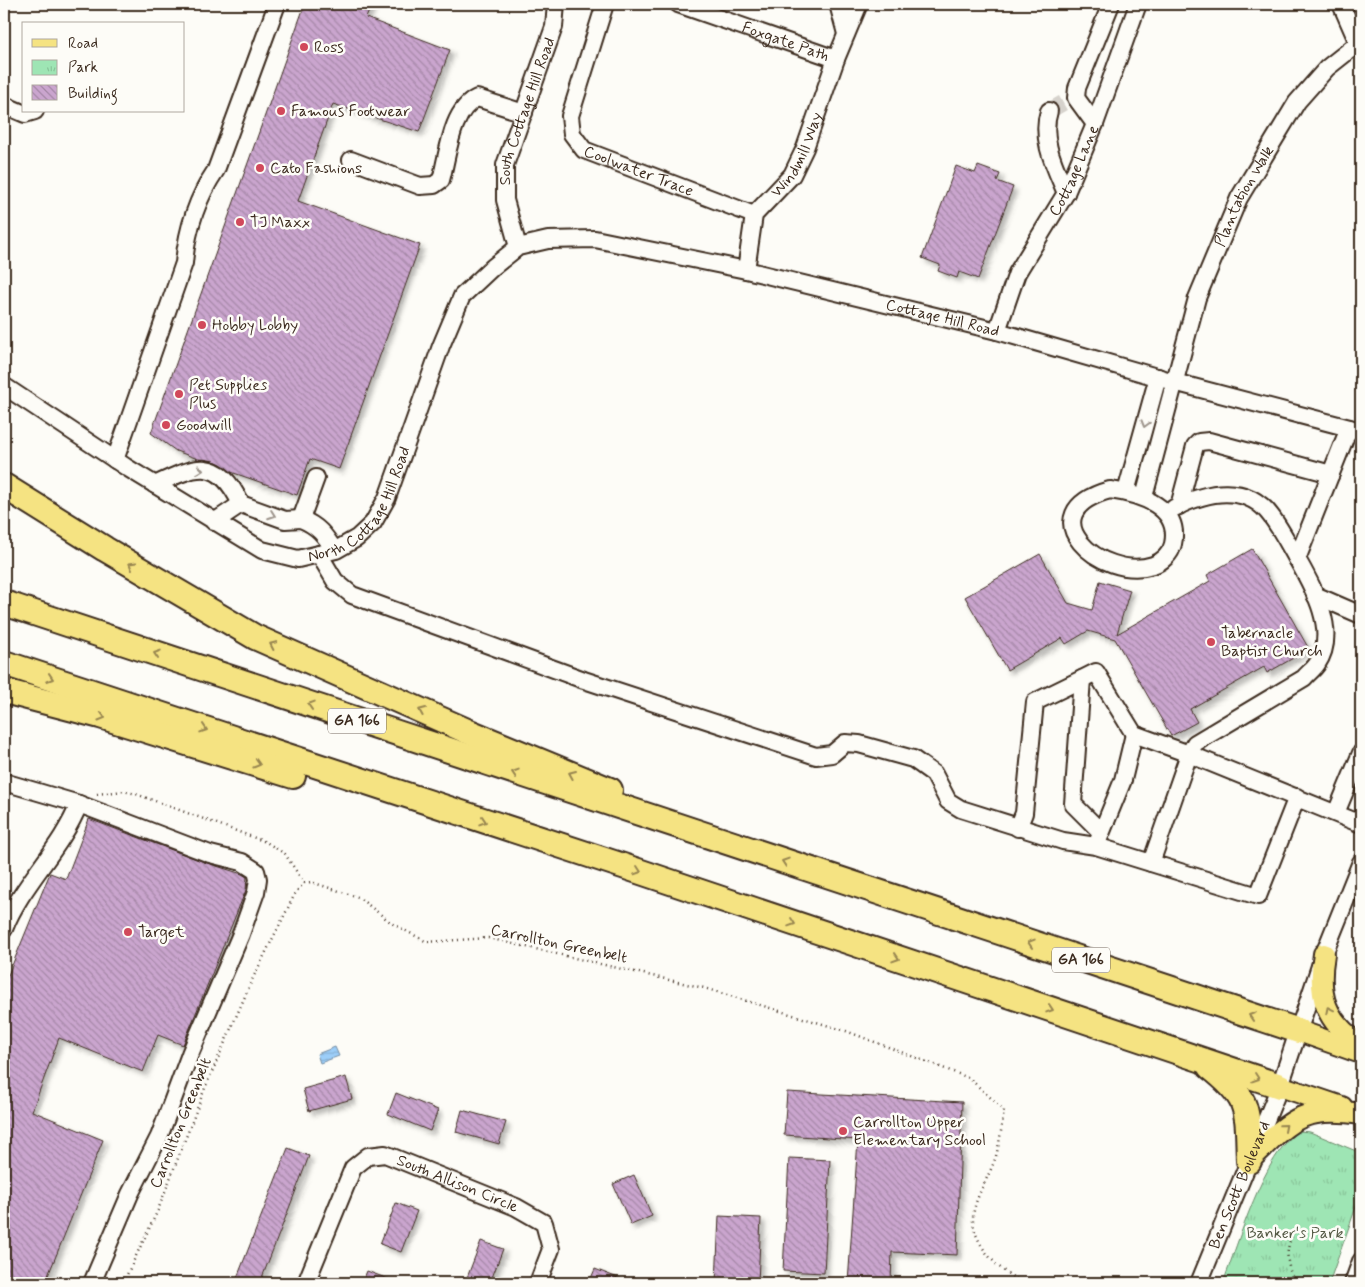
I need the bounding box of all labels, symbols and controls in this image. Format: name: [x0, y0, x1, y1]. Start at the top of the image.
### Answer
street label: Foxgate Path: [739, 17, 832, 66]
legend: [22, 22, 185, 112]
text: Road: [68, 34, 98, 54]
street label: South Cottage Hill Road: [495, 34, 560, 185]
place label: Ross: [314, 37, 344, 58]
marker: Ross: [298, 41, 310, 53]
text: Park: [68, 58, 98, 78]
text: Building: [68, 84, 118, 105]
place label: Famous Footwear: [291, 101, 410, 122]
marker: Famous Footwear: [275, 105, 287, 117]
street label: Windmill Way: [766, 109, 827, 202]
street label: Cottage Lane: [1044, 122, 1104, 220]
street label: Coolwater Trace: [581, 140, 697, 201]
street label: Plantation Walk: [1209, 142, 1279, 250]
place label: Cato Fashions: [270, 158, 362, 179]
marker: Cato Fashions: [254, 162, 266, 174]
place label: TJ Maxx: [250, 212, 310, 233]
marker: TJ Maxx: [234, 216, 246, 228]
street label: Cottage Hill Road: [884, 294, 1001, 342]
place label: Hobby Lobby: [212, 315, 298, 336]
marker: Hobby Lobby: [196, 319, 208, 331]
place label: Pet Supplies Plus: [189, 375, 267, 414]
marker: Pet Supplies Plus: [173, 388, 185, 400]
place label: Goodwill: [176, 415, 232, 436]
marker: Goodwill: [160, 419, 172, 431]
one-way arrow: [1141, 420, 1151, 428]
street label: North Cottage Hill Road: [306, 444, 415, 567]
one-way arrow: [197, 464, 205, 475]
one-way arrow: [267, 509, 276, 519]
one-way arrow: [128, 561, 137, 571]
place label: Tabernacle Baptist Church: [1221, 623, 1323, 662]
marker: Tabernacle Baptist Church: [1205, 636, 1217, 648]
one-way arrow: [269, 641, 278, 651]
one-way arrow: [153, 650, 162, 660]
one-way arrow: [45, 672, 54, 682]
one-way arrow: [308, 701, 316, 711]
one-way arrow: [418, 707, 427, 718]
road number: GA 166: [328, 708, 386, 734]
one-way arrow: [97, 711, 105, 721]
one-way arrow: [200, 723, 208, 733]
one-way arrow: [252, 759, 261, 769]
one-way arrow: [512, 769, 520, 779]
one-way arrow: [568, 769, 577, 780]
one-way arrow: [478, 816, 487, 826]
one-way arrow: [781, 858, 789, 868]
one-way arrow: [633, 865, 641, 875]
one-way arrow: [787, 917, 795, 927]
street label: Carrollton Greenbelt: [489, 919, 629, 969]
place label: Target: [138, 922, 185, 944]
marker: Target: [122, 926, 134, 938]
one-way arrow: [1028, 939, 1036, 949]
road number: GA 166: [1052, 948, 1110, 972]
one-way arrow: [891, 952, 900, 962]
one-way arrow: [1046, 1003, 1054, 1013]
one-way arrow: [1325, 1006, 1335, 1015]
one-way arrow: [1249, 1011, 1257, 1021]
street label: Carrollton Greenbelt: [145, 1055, 217, 1191]
one-way arrow: [1251, 1072, 1259, 1082]
place label: Carrollton Upper Elementary School: [853, 1112, 986, 1151]
street label: Ben Scott Boulevard: [1204, 1118, 1275, 1252]
one-way arrow: [1279, 1124, 1288, 1133]
marker: Carrollton Upper Elementary School: [837, 1125, 849, 1137]
street label: South Allison Circle: [394, 1149, 522, 1218]
park label: Banker's Park: [1246, 1223, 1344, 1244]

